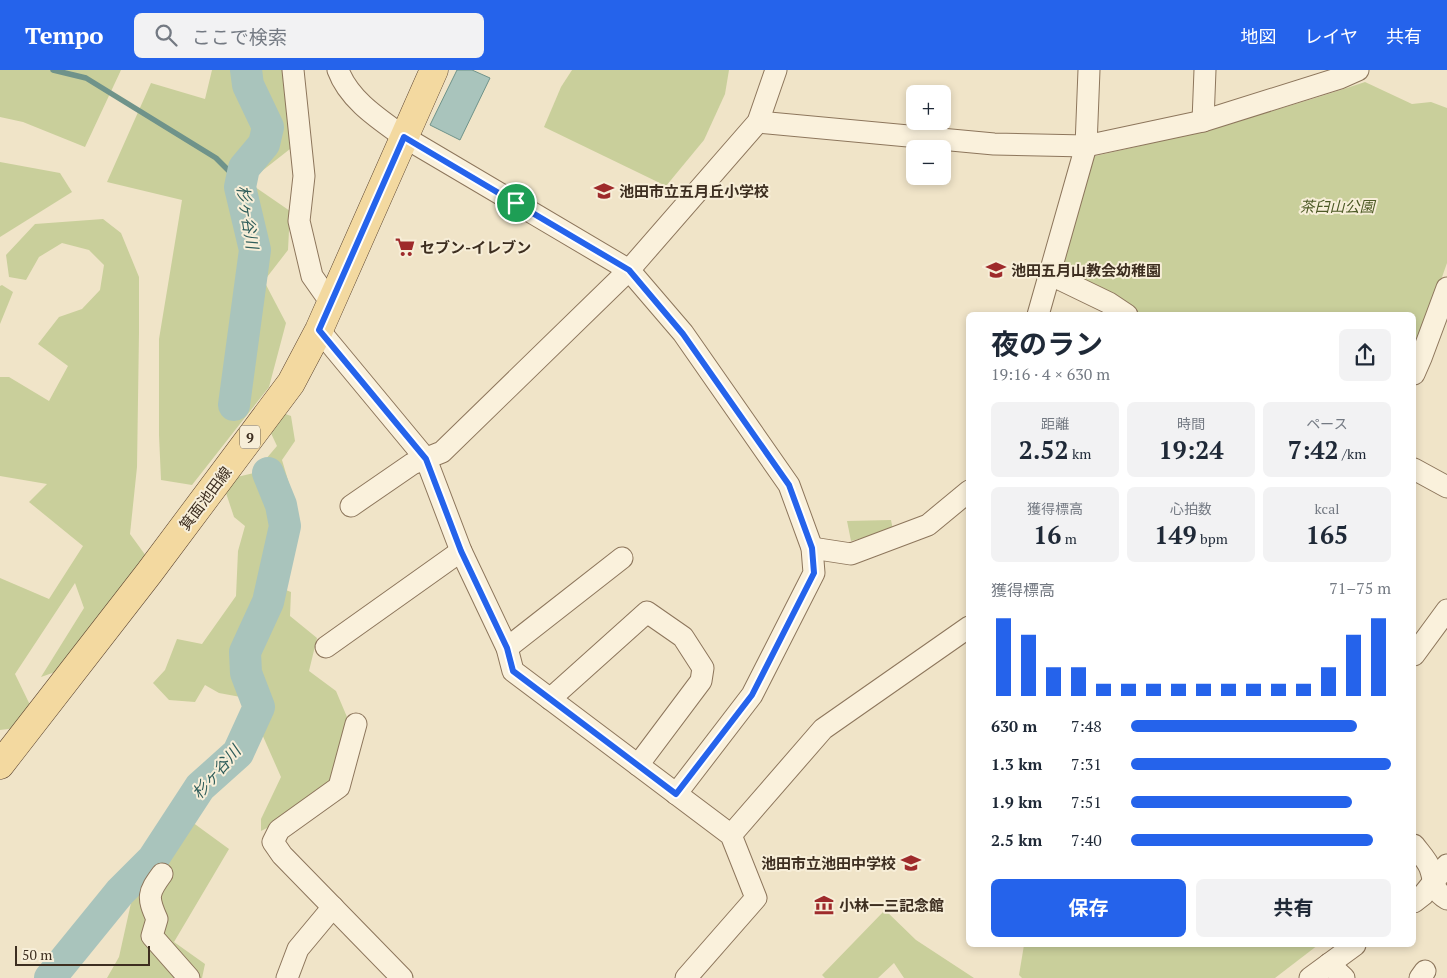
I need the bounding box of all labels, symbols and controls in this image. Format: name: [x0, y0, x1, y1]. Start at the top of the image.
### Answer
search box: [134, 13, 484, 58]
text: Tempo: [25, 19, 104, 51]
icon: search: [152, 21, 180, 49]
text: ここで検索: [192, 24, 287, 49]
text: 地図: [1241, 24, 1277, 48]
text: レイヤ: [1305, 24, 1358, 48]
text: 共有: [1386, 24, 1422, 48]
map controls: [906, 85, 951, 185]
button: +: [906, 85, 951, 130]
button: −: [906, 140, 951, 185]
school or university icon: 池田市立五月丘小学校: [593, 180, 615, 202]
place label: 池田市立五月丘小学校: [619, 181, 769, 201]
pin: [495, 182, 537, 224]
water label: 杉ヶ谷川: [232, 184, 264, 252]
icon: arrive: [502, 189, 530, 217]
park label: 茶臼山公園: [1299, 196, 1376, 216]
supermarket icon: セブン-イレブン: [394, 236, 416, 258]
place label: セブン-イレブン: [420, 237, 531, 257]
school or university icon: 池田五月山教会幼稚園: [985, 259, 1007, 281]
place label: 池田五月山教会幼稚園: [1011, 260, 1161, 280]
text: 夜のラン: [991, 325, 1103, 362]
button: share: [1339, 329, 1391, 381]
text: 19:16 · 4 × 630 m: [991, 363, 1110, 385]
text: 距離: [1041, 414, 1069, 433]
text: 時間: [1177, 414, 1205, 433]
text: ペース: [1306, 414, 1348, 433]
road number: 9: [240, 426, 260, 448]
text: 2.52: [1019, 433, 1069, 466]
text: 19:24: [1158, 433, 1224, 466]
text: 7:42: [1288, 433, 1339, 466]
text: km: [1069, 444, 1091, 463]
text: /km: [1339, 444, 1366, 463]
street label: 箕面池田線: [174, 462, 236, 534]
text: 獲得標高: [1027, 499, 1083, 518]
text: 心拍数: [1170, 499, 1212, 518]
text: kcal: [1315, 499, 1339, 518]
text: 16: [1033, 518, 1061, 551]
text: 149: [1154, 518, 1197, 551]
text: 165: [1306, 518, 1348, 551]
text: m: [1061, 529, 1077, 548]
text: bpm: [1197, 529, 1228, 548]
text: 71–75 m: [1329, 577, 1391, 599]
text: 獲得標高: [991, 579, 1055, 601]
text: 630 m: [991, 715, 1037, 737]
text: 7:48: [1071, 715, 1102, 737]
water label: 杉ヶ谷川: [187, 739, 247, 803]
text: 1.3 km: [991, 753, 1042, 775]
text: 7:31: [1071, 753, 1102, 775]
text: 1.9 km: [991, 791, 1042, 813]
text: 7:51: [1071, 791, 1102, 813]
text: 2.5 km: [991, 829, 1042, 851]
text: 7:40: [1071, 829, 1102, 851]
school or university icon: 池田市立池田中学校: [900, 852, 922, 874]
place label: 池田市立池田中学校: [761, 853, 896, 873]
button: 保存: [991, 879, 1186, 937]
button: 共有: [1196, 879, 1391, 937]
museum icon: 小林一三記念館: [813, 894, 835, 916]
place label: 小林一三記念館: [839, 895, 944, 915]
scale bar: [15, 943, 150, 966]
text: 50 m: [22, 945, 52, 964]

